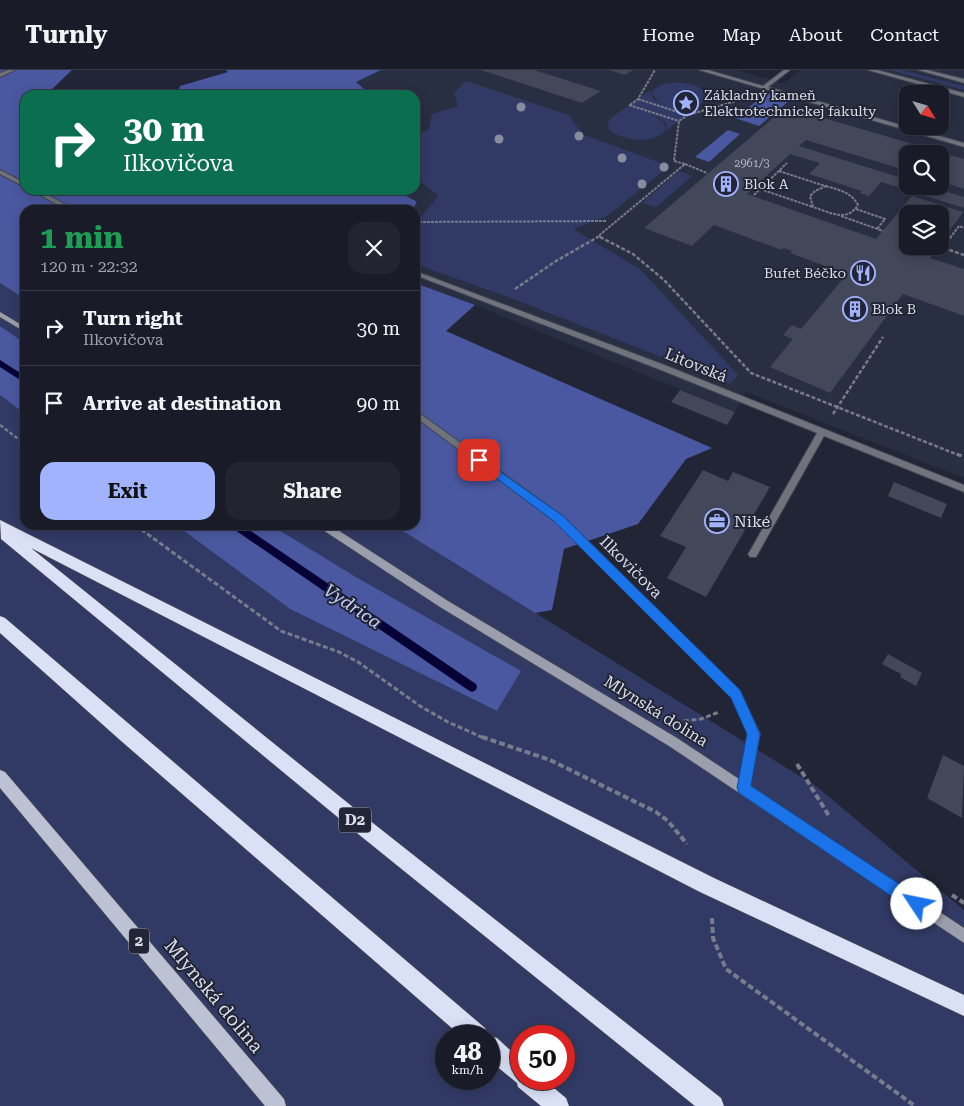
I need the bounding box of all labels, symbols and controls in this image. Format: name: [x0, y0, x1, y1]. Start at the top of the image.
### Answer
text: Turnly: [25, 21, 108, 49]
text: Home: [642, 24, 694, 45]
text: Map: [722, 24, 761, 45]
text: About: [789, 24, 842, 45]
text: Contact: [870, 24, 939, 45]
north arrow: [899, 85, 949, 135]
map controls: [899, 85, 949, 255]
place label: Základný kameň Elektrotechnickej fakulty: [704, 87, 877, 119]
place icon: Základný kameň Elektrotechnickej fakulty: [673, 90, 699, 116]
text: 30 m: [123, 109, 205, 150]
icon: right: [40, 110, 105, 175]
button: search: [899, 145, 949, 195]
text: Ilkovičova: [123, 151, 234, 176]
house number: 2961/3: [734, 157, 770, 170]
building icon: Blok A: [713, 171, 739, 197]
place label: Blok A: [744, 176, 789, 192]
button: layers: [899, 205, 949, 255]
text: 1 min: [40, 220, 123, 255]
button: close: [348, 222, 400, 274]
text: 120 m · 22:32: [40, 257, 138, 276]
restaurant icon: Bufet Béčko: [850, 260, 876, 286]
place label: Bufet Béčko: [764, 265, 846, 281]
building icon: Blok B: [842, 296, 868, 322]
place label: Blok B: [872, 301, 916, 317]
text: Turn right: [83, 307, 183, 330]
icon: right: [40, 314, 68, 342]
text: 30 m: [357, 317, 400, 340]
text: Ilkovičova: [83, 330, 164, 349]
street label: Litovská: [662, 344, 730, 386]
icon: arrive: [40, 389, 68, 417]
text: Arrive at destination: [83, 392, 281, 415]
text: 90 m: [357, 392, 400, 415]
pin: [458, 439, 500, 481]
icon: arrive: [465, 446, 493, 474]
button: Exit: [40, 462, 215, 520]
button: Share: [225, 462, 400, 520]
office icon: Niké: [704, 508, 730, 534]
place label: Niké: [734, 512, 771, 531]
street label: Ilkovičova: [596, 532, 666, 602]
water label: Vydrica: [320, 579, 386, 633]
street label: Mlynská dolina: [601, 671, 712, 751]
road number: D2: [339, 808, 371, 832]
position arrow: [890, 877, 942, 929]
road number: 2: [129, 928, 149, 954]
street label: Mlynská dolina: [160, 934, 269, 1058]
speed limit sign: 50: [510, 1025, 575, 1090]
text: 48: [453, 1037, 482, 1066]
text: km/h: [451, 1063, 484, 1077]

